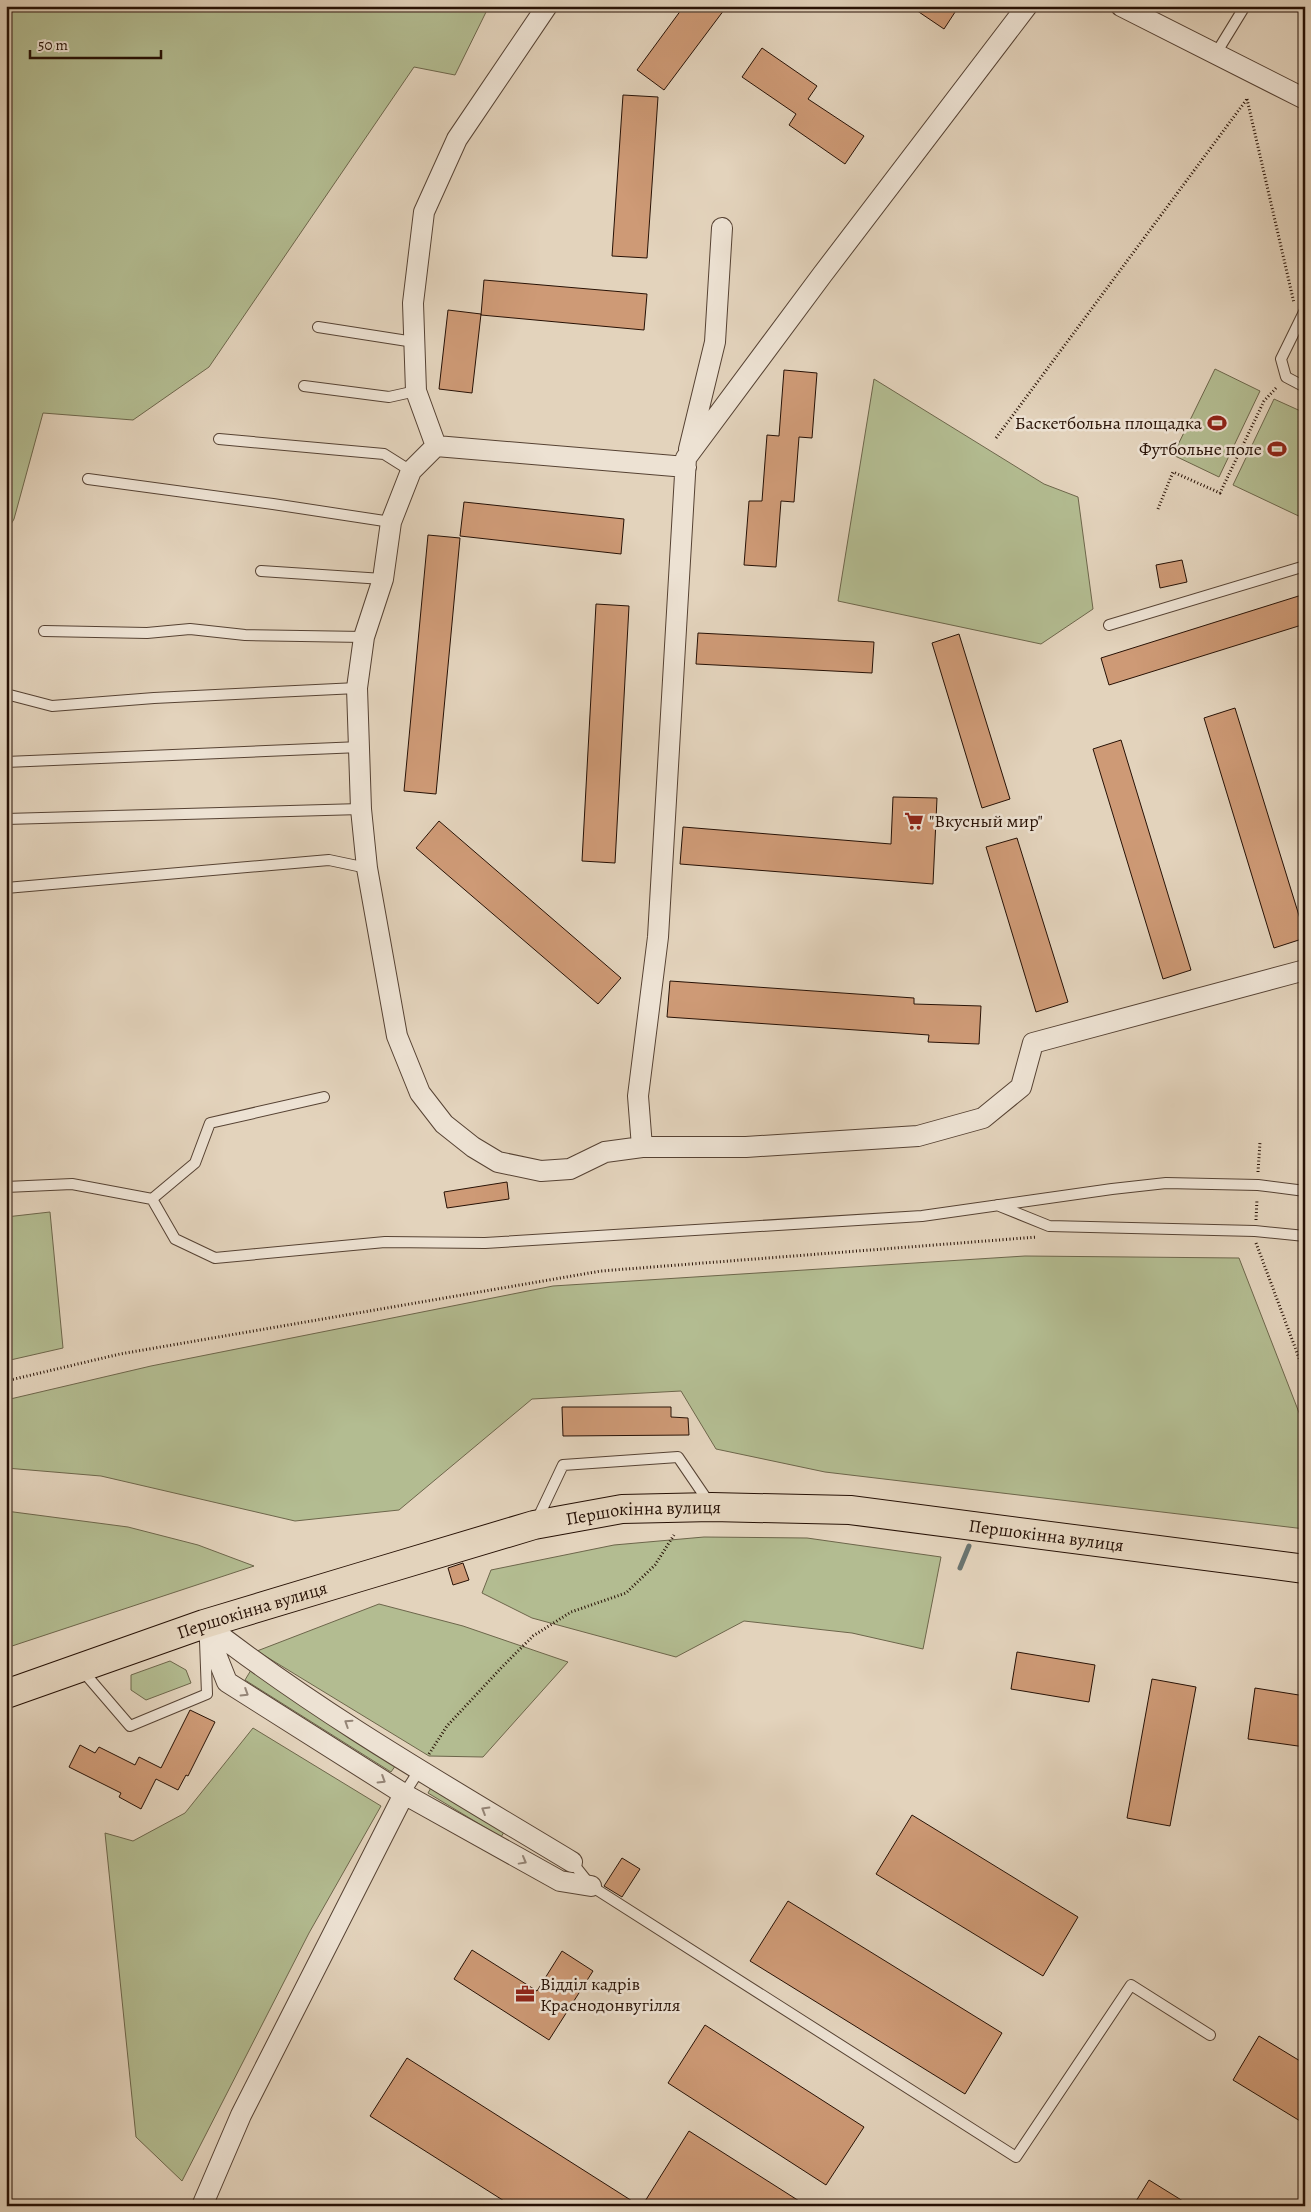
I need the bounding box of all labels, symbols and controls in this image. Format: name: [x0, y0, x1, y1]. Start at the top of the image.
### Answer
scale bar: [30, 28, 161, 60]
text: 50 m: [38, 35, 68, 55]
place label: Баскетбольна площадка: [1015, 411, 1203, 435]
sports icon: Баскетбольна площадка: [1206, 412, 1228, 434]
place label: Футбольне поле: [1139, 437, 1262, 461]
sports icon: Футбольне поле: [1266, 438, 1288, 460]
place label: "Вкусный мир": [929, 809, 1043, 833]
supermarket icon: "Вкусный мир": [903, 810, 925, 832]
street label: Першокінна вулиця: [564, 1495, 721, 1531]
street label: Першокінна вулиця: [967, 1514, 1125, 1557]
street label: Першокінна вулиця: [174, 1576, 330, 1645]
one-way arrow: [240, 1687, 249, 1697]
one-way arrow: [344, 1720, 354, 1729]
one-way arrow: [377, 1774, 386, 1784]
one-way arrow: [482, 1806, 491, 1816]
one-way arrow: [518, 1855, 527, 1865]
place label: Відділ кадрів Краснодонвугілля: [540, 1972, 681, 2017]
office icon: Відділ кадрів Краснодонвугілля: [514, 1983, 536, 2005]

